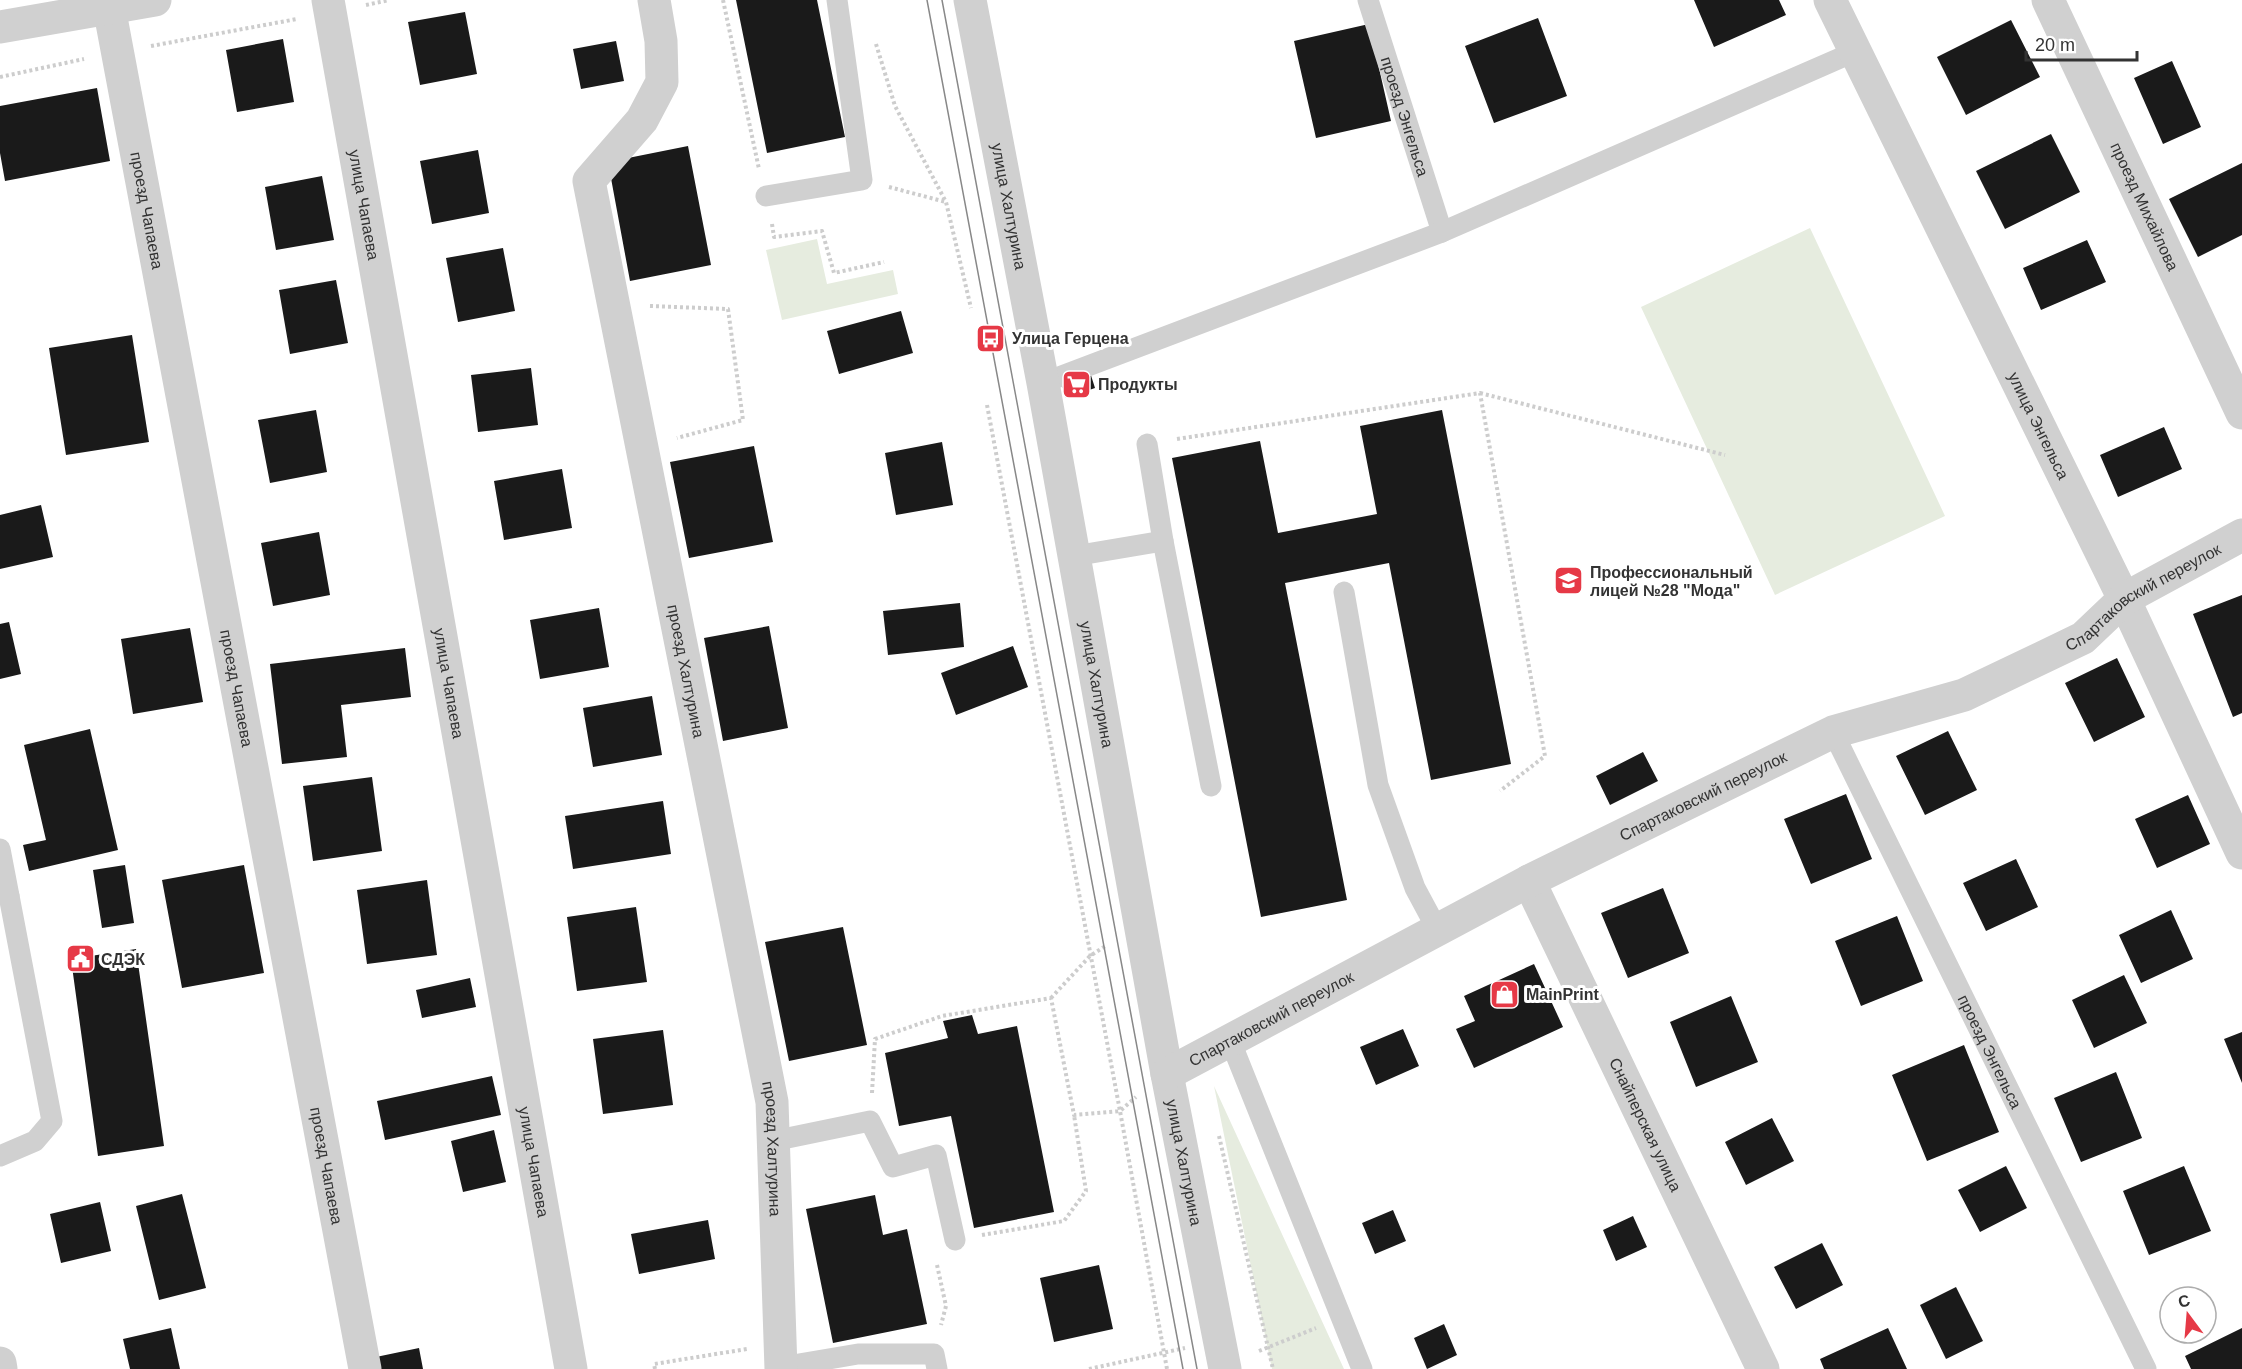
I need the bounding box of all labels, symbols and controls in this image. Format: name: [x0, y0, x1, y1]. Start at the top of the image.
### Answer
scale bar: [2026, 24, 2137, 62]
text: 20 m: [2035, 35, 2075, 55]
street label: проезд Энгельса: [1378, 54, 1432, 178]
street label: проезд Михайлова: [2108, 140, 2182, 273]
street label: улица Халтурина: [989, 142, 1030, 271]
street label: улица Чапаева: [346, 148, 383, 261]
street label: проезд Чапаева: [128, 150, 167, 271]
bus stop icon: Улица Герцена: [975, 322, 1007, 354]
place label: Улица Герцена: [1012, 330, 1129, 347]
supermarket icon: Продукты: [1061, 368, 1093, 400]
street label: улица Энгельса: [2005, 369, 2072, 482]
place label: Продукты: [1098, 376, 1178, 393]
street label: Спартаковский переулок: [2062, 539, 2224, 654]
place label: Профессиональный лицей №28 "Мода": [1590, 564, 1753, 599]
school or university icon: Профессиональный лицей №28 "Мода": [1553, 565, 1585, 597]
street label: проезд Халтурина: [665, 603, 708, 739]
street label: улица Халтурина: [1077, 620, 1117, 749]
street label: улица Чапаева: [431, 627, 467, 740]
street label: проезд Чапаева: [218, 628, 256, 748]
street label: Спартаковский переулок: [1617, 747, 1790, 844]
public building icon: СДЭК: [64, 943, 96, 975]
place label: СДЭК: [101, 951, 145, 968]
street label: Спартаковский переулок: [1186, 967, 1357, 1069]
shop icon: MainPrint: [1489, 978, 1521, 1010]
place label: MainPrint: [1526, 986, 1600, 1003]
street label: проезд Энгельса: [1955, 992, 2025, 1111]
street label: Снайперская улица: [1606, 1055, 1685, 1194]
street label: проезд Халтурина: [760, 1080, 784, 1217]
street label: улица Халтурина: [1164, 1098, 1205, 1227]
street label: улица Чапаева: [516, 1105, 552, 1218]
street label: проезд Чапаева: [307, 1106, 346, 1226]
north arrow: [2158, 1285, 2218, 1345]
text: С: [2176, 1291, 2192, 1311]

